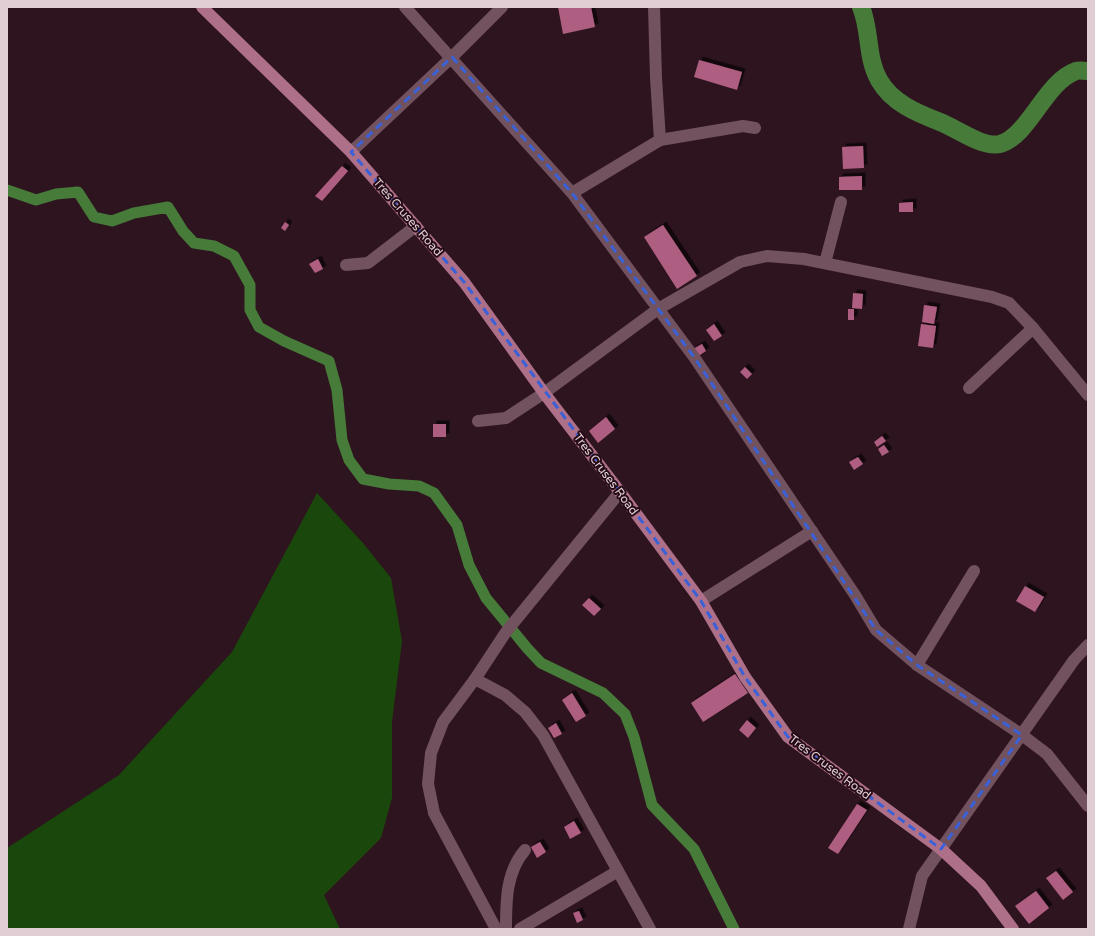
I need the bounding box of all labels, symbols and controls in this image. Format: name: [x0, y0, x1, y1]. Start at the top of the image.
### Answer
street label: Tres Cruses Road: [370, 175, 446, 259]
street label: Tres Cruses Road: [571, 430, 641, 518]
street label: Tres Cruses Road: [786, 732, 874, 802]

